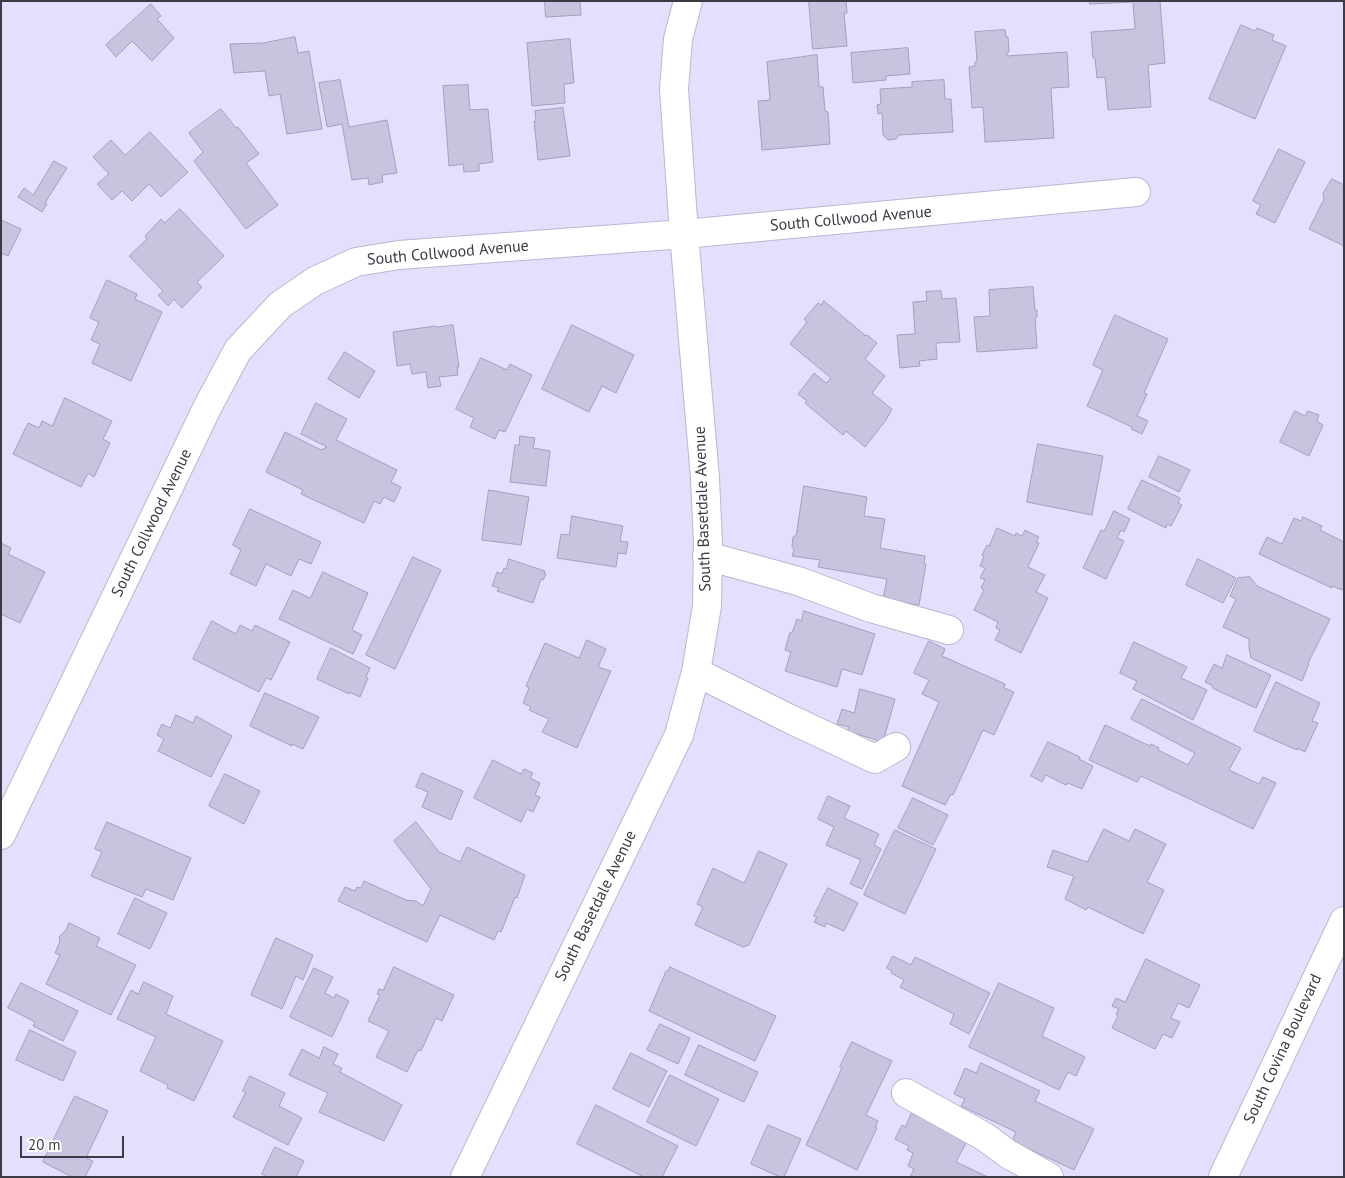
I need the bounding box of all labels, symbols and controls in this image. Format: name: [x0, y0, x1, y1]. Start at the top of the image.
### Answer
street label: South Collwood Avenue: [769, 202, 933, 236]
street label: South Collwood Avenue: [366, 236, 530, 270]
street label: South Basetdale Avenue: [691, 426, 715, 592]
street label: South Collwood Avenue: [108, 446, 196, 600]
street label: South Basetdale Avenue: [551, 828, 641, 984]
street label: South Covina Boulevard: [1240, 971, 1326, 1127]
scale bar: [22, 1126, 126, 1158]
text: 20 m: [28, 1135, 61, 1154]

